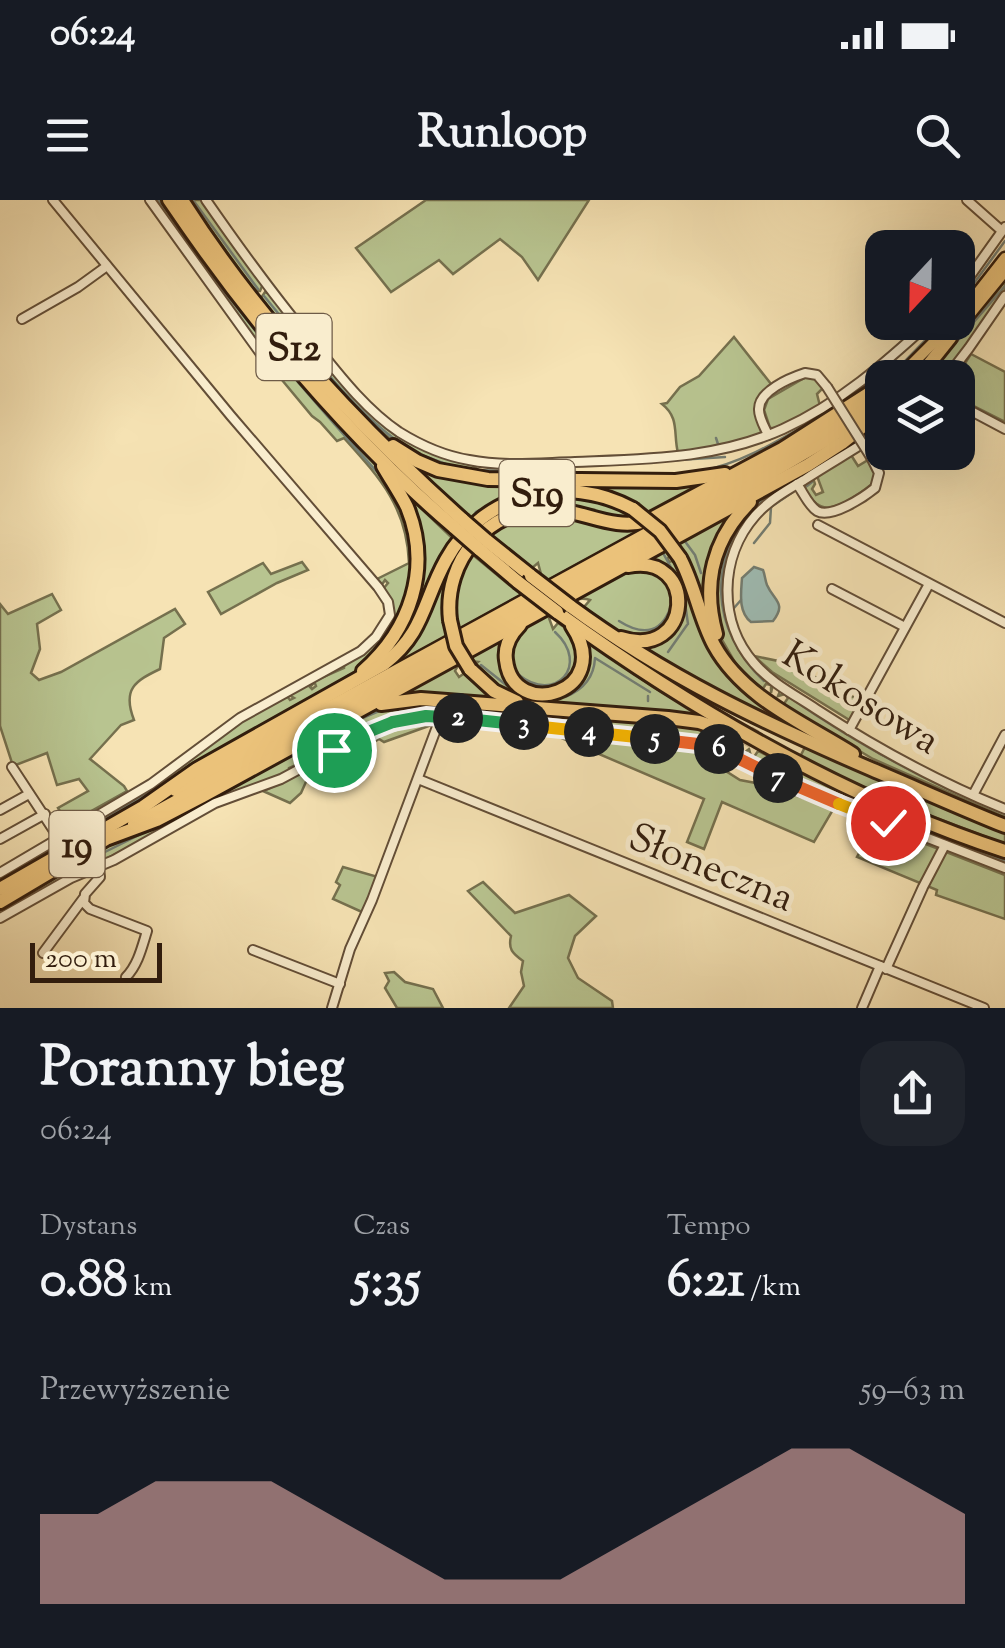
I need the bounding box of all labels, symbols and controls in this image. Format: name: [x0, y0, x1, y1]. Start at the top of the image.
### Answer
text: 06:24: [50, 8, 135, 62]
text: Runloop: [418, 103, 587, 168]
icon: menu: [40, 108, 95, 163]
icon: search: [910, 108, 965, 163]
north arrow: [865, 230, 975, 340]
map controls: [865, 230, 975, 470]
road number: S12: [256, 314, 332, 380]
button: layers: [865, 360, 975, 470]
road number: S19: [500, 460, 574, 526]
street label: Kokosowa: [770, 629, 950, 771]
pin: 2: [433, 693, 483, 743]
text: 2: [451, 698, 465, 738]
pin: 3: [499, 700, 549, 750]
text: 3: [518, 705, 530, 745]
pin: 4: [564, 707, 614, 757]
pin: [292, 708, 377, 793]
text: 4: [582, 712, 596, 752]
pin: 5: [630, 714, 680, 764]
text: 5: [650, 719, 660, 759]
icon: arrive: [307, 723, 362, 778]
pin: 6: [694, 724, 744, 774]
text: 6: [712, 729, 726, 769]
pin: 7: [753, 753, 803, 803]
text: 7: [771, 758, 785, 798]
pin: [846, 781, 931, 866]
icon: check: [861, 796, 916, 851]
road number: 19: [50, 811, 104, 877]
street label: Słoneczna: [619, 811, 801, 929]
scale bar: [30, 938, 162, 983]
text: 200 m: [45, 940, 117, 980]
text: Poranny bieg: [40, 1031, 345, 1110]
button: share: [860, 1041, 965, 1146]
text: 06:24: [40, 1108, 112, 1154]
text: Dystans: [40, 1207, 137, 1247]
text: Czas: [353, 1207, 410, 1247]
text: Tempo: [667, 1207, 751, 1247]
text: 0.88: [40, 1247, 128, 1319]
text: 5:35: [353, 1247, 421, 1319]
text: 6:21: [667, 1247, 744, 1319]
text: km: [128, 1268, 172, 1308]
text: /km: [744, 1268, 801, 1308]
text: Przewyższenie: [40, 1368, 230, 1414]
text: 59–63 m: [860, 1368, 965, 1414]

